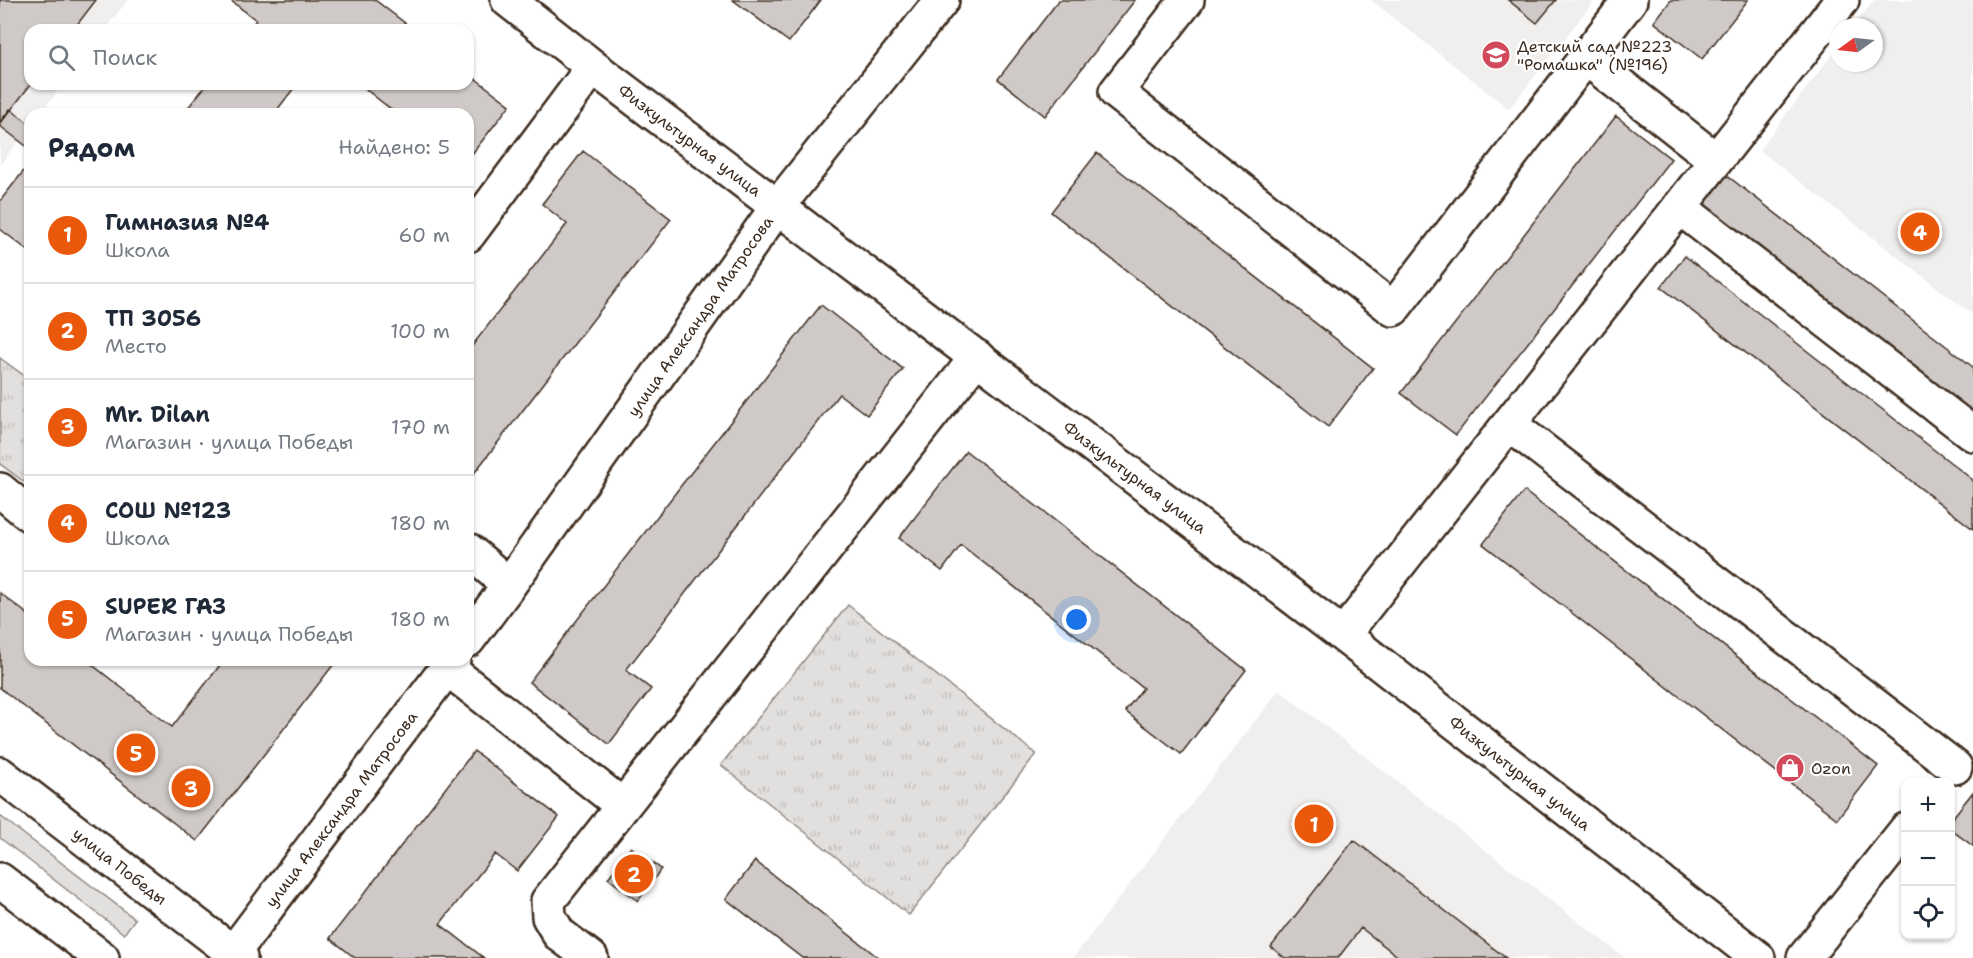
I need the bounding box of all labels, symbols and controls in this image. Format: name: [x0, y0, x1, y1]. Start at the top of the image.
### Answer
north arrow: [1829, 18, 1883, 72]
search box: [24, 24, 474, 90]
place label: Детский сад №223 "Ромашка" (№196): [1517, 36, 1672, 75]
school or university icon: Детский сад №223 "Ромашка" (№196): [1480, 39, 1512, 71]
icon: search: [45, 41, 78, 74]
text: Поиск: [93, 43, 157, 72]
street label: Физкультурная улица: [614, 80, 766, 201]
text: Рядом: [48, 130, 135, 165]
text: Найдено: 5: [338, 134, 450, 160]
text: Гимназия №4: [105, 208, 269, 237]
pin: 4: [1900, 210, 1940, 254]
street label: улица Александра Матросова: [623, 212, 778, 421]
text: 1: [63, 222, 72, 248]
text: 60 m: [398, 222, 450, 248]
text: Школа: [105, 237, 170, 263]
text: ТП 3056: [105, 304, 201, 333]
text: 2: [61, 318, 75, 344]
text: 100 m: [390, 318, 450, 344]
text: Место: [105, 333, 167, 359]
text: Mr. Dilan: [105, 400, 210, 429]
text: 3: [61, 414, 75, 440]
text: 170 m: [391, 414, 450, 440]
street label: Физкультурная улица: [1059, 417, 1211, 538]
text: Магазин · улица Победы: [105, 429, 353, 455]
text: СОШ №123: [105, 496, 231, 525]
text: 4: [61, 510, 75, 536]
text: 180 m: [390, 510, 450, 536]
text: Школа: [105, 525, 170, 551]
text: SUPER ГАЗ: [105, 592, 226, 621]
your location: [1062, 605, 1091, 634]
text: 5: [61, 606, 74, 632]
text: 180 m: [390, 606, 450, 632]
text: Магазин · улица Победы: [105, 621, 353, 647]
street label: улица Александра Матросова: [261, 707, 422, 912]
street label: Физкультурная улица: [1445, 712, 1595, 835]
pin: 5: [116, 730, 156, 776]
shop icon: Ozon: [1774, 752, 1806, 784]
place label: Ozon: [1811, 758, 1851, 779]
pin: 3: [172, 766, 210, 810]
map controls: [1901, 778, 1955, 940]
button: +: [1901, 778, 1955, 832]
pin: 1: [1294, 802, 1334, 846]
street label: улица Победы: [68, 823, 171, 910]
button: −: [1901, 832, 1955, 886]
pin: 2: [614, 852, 654, 896]
button: locate: [1901, 886, 1955, 940]

